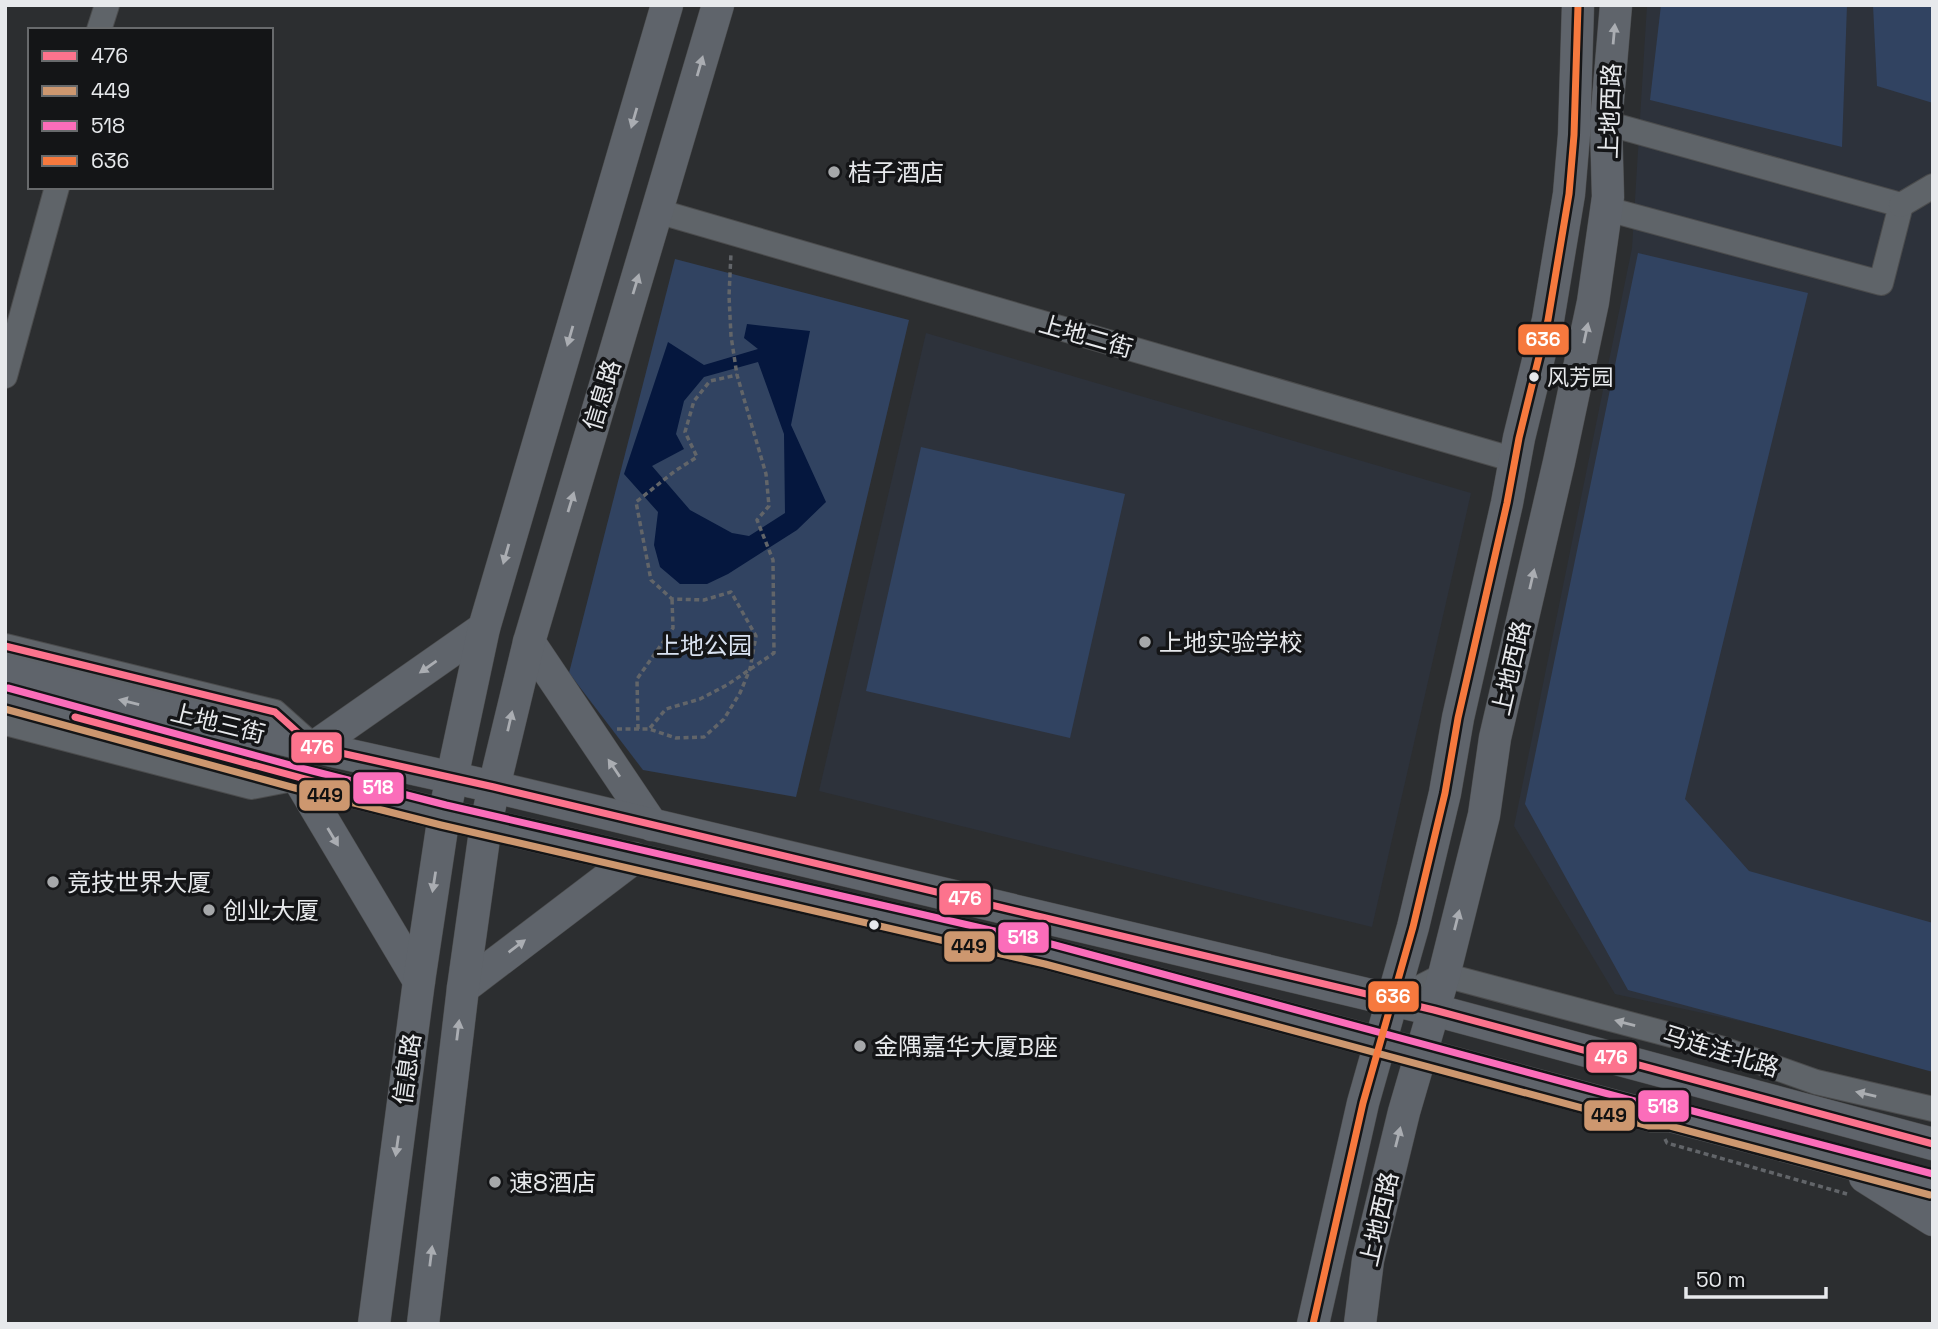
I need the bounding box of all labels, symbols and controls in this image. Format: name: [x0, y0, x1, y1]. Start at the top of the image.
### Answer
one-way arrow: [1609, 23, 1620, 45]
legend: [28, 28, 273, 189]
text: 476: [91, 42, 128, 69]
one-way arrow: [696, 55, 706, 76]
street label: 上地西路: [1593, 62, 1627, 160]
text: 449: [91, 77, 130, 104]
one-way arrow: [628, 107, 638, 128]
text: 518: [91, 112, 125, 139]
text: 636: [91, 147, 129, 174]
place label: 桔子酒店: [848, 157, 944, 188]
marker: 桔子酒店: [826, 164, 842, 180]
one-way arrow: [631, 273, 641, 294]
street label: 上地二街: [1036, 308, 1136, 364]
one-way arrow: [1581, 322, 1592, 344]
line badge: 636: [1517, 323, 1570, 356]
one-way arrow: [564, 326, 574, 347]
text: 636: [1525, 327, 1561, 352]
street label: 信息路: [577, 356, 627, 434]
place label: 风芳园: [1547, 363, 1613, 391]
marker: 风芳园: [1527, 370, 1541, 384]
one-way arrow: [566, 491, 576, 512]
one-way arrow: [500, 544, 511, 566]
one-way arrow: [1526, 568, 1537, 590]
street label: 上地西路: [1485, 618, 1537, 718]
place label: 上地实验学校: [1159, 627, 1303, 658]
park label: 上地公园: [656, 630, 752, 661]
marker: 上地实验学校: [1137, 634, 1153, 650]
one-way arrow: [419, 660, 437, 674]
one-way arrow: [118, 696, 140, 707]
street label: 上地三街: [168, 696, 268, 750]
one-way arrow: [505, 710, 516, 732]
line badge: 476: [290, 731, 343, 764]
text: 476: [300, 735, 334, 760]
one-way arrow: [607, 759, 621, 777]
line badge: 518: [352, 771, 405, 805]
text: 518: [362, 775, 394, 800]
line badge: 449: [298, 779, 351, 812]
text: 449: [307, 783, 343, 808]
one-way arrow: [327, 827, 339, 846]
place label: 竞技世界大厦: [67, 867, 211, 898]
one-way arrow: [428, 871, 439, 893]
marker: 竞技世界大厦: [45, 874, 61, 890]
line badge: 476: [938, 882, 992, 916]
text: 476: [948, 886, 982, 911]
place label: 创业大厦: [223, 895, 319, 926]
marker: 创业大厦: [201, 902, 217, 918]
one-way arrow: [1452, 909, 1463, 931]
unlabelled marker: [867, 918, 881, 932]
line badge: 518: [997, 921, 1050, 954]
text: 518: [1007, 925, 1039, 950]
line badge: 449: [943, 930, 996, 963]
text: 449: [951, 934, 987, 959]
one-way arrow: [508, 939, 526, 954]
line badge: 636: [1367, 980, 1420, 1013]
text: 636: [1375, 984, 1411, 1009]
one-way arrow: [1614, 1017, 1635, 1027]
one-way arrow: [452, 1019, 463, 1041]
street label: 马连洼北路: [1659, 1019, 1783, 1083]
street label: 信息路: [387, 1031, 427, 1107]
place label: 金隅嘉华大厦B座: [874, 1031, 1058, 1062]
marker: 金隅嘉华大厦B座: [852, 1038, 868, 1054]
line badge: 476: [1585, 1041, 1638, 1074]
text: 476: [1594, 1045, 1628, 1070]
one-way arrow: [1855, 1088, 1877, 1099]
line badge: 518: [1637, 1089, 1690, 1123]
text: 518: [1647, 1094, 1679, 1119]
line badge: 449: [1583, 1099, 1636, 1132]
text: 449: [1591, 1103, 1627, 1128]
one-way arrow: [1393, 1126, 1404, 1148]
one-way arrow: [392, 1135, 403, 1157]
place label: 速8酒店: [509, 1167, 596, 1198]
street label: 上地西路: [1353, 1169, 1405, 1269]
marker: 速8酒店: [487, 1174, 503, 1190]
one-way arrow: [426, 1245, 437, 1267]
scale bar: [1686, 1256, 1826, 1300]
text: 50 m: [1696, 1266, 1746, 1293]

